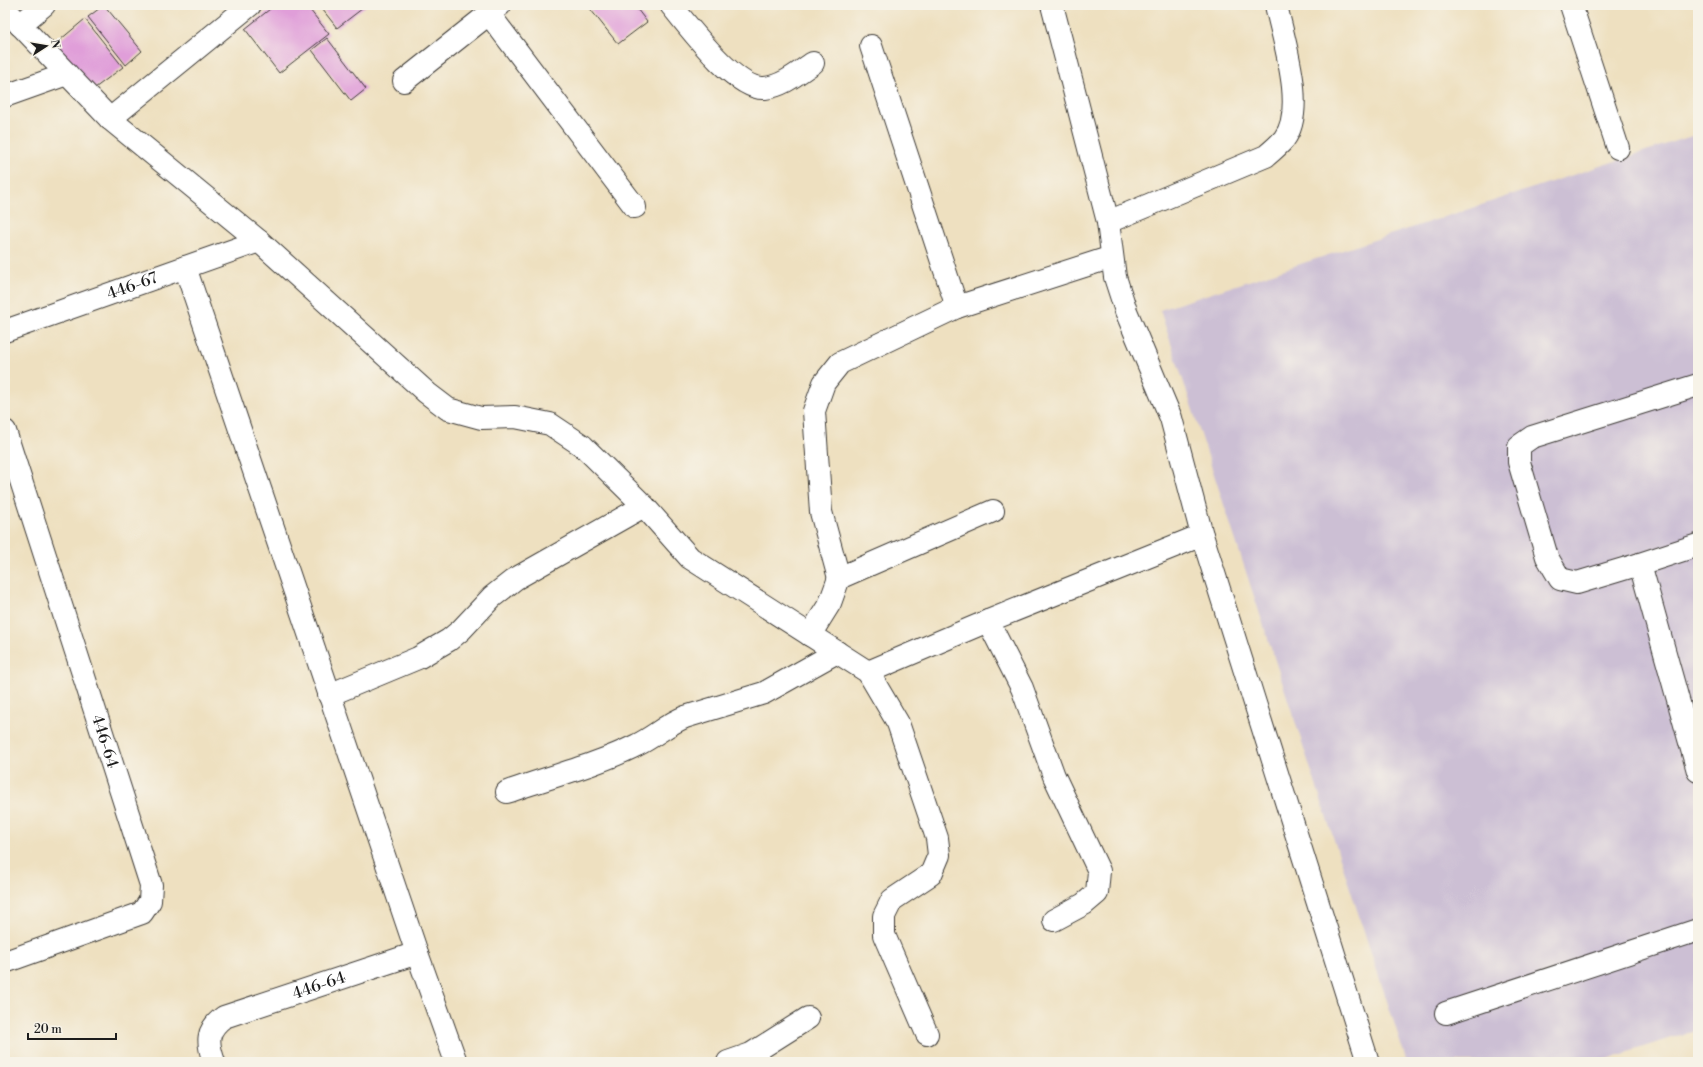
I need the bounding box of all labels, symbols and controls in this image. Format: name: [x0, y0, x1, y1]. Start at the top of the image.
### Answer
north arrow: [26, 26, 66, 66]
text: N: [47, 38, 63, 50]
street label: 446-67: [104, 268, 160, 304]
street label: 446-64: [87, 712, 123, 771]
street label: 446-64: [290, 967, 349, 1004]
scale bar: [28, 1015, 116, 1041]
text: 20 m: [34, 1022, 62, 1037]

